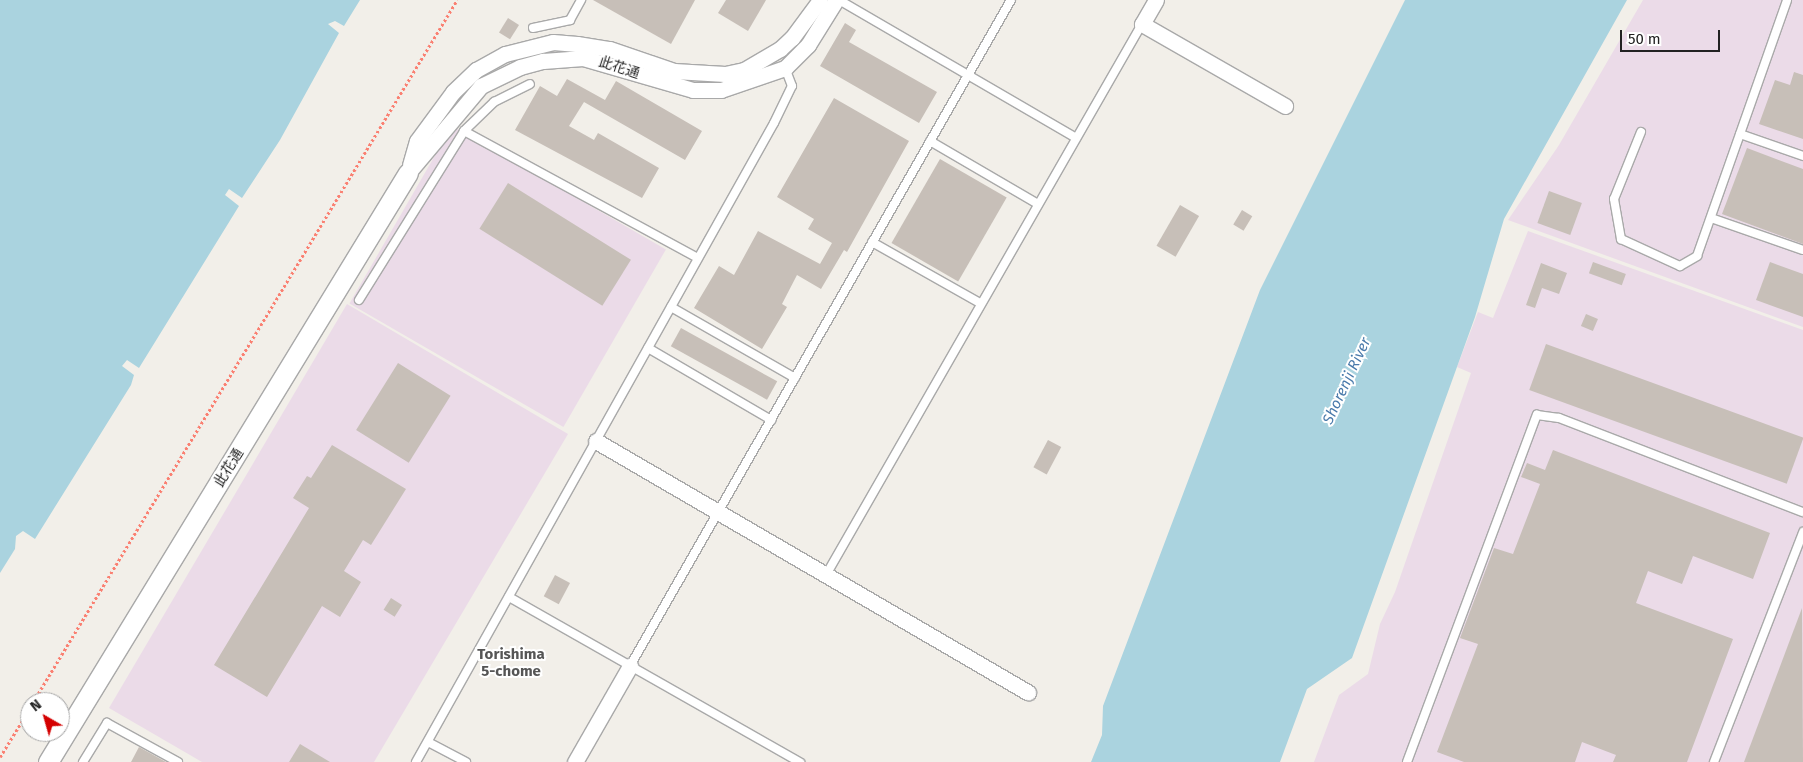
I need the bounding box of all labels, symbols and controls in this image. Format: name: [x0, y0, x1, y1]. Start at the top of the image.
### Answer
scale bar: [1623, 20, 1723, 52]
text: 50 m: [1628, 30, 1661, 48]
street label: 此花通: [596, 54, 642, 82]
water label: Shorenji River: [1319, 335, 1375, 427]
street label: 此花通: [211, 446, 247, 490]
district label: Torishima 5-chome: [477, 645, 545, 680]
north arrow: [20, 692, 70, 742]
text: N: [27, 696, 45, 715]

